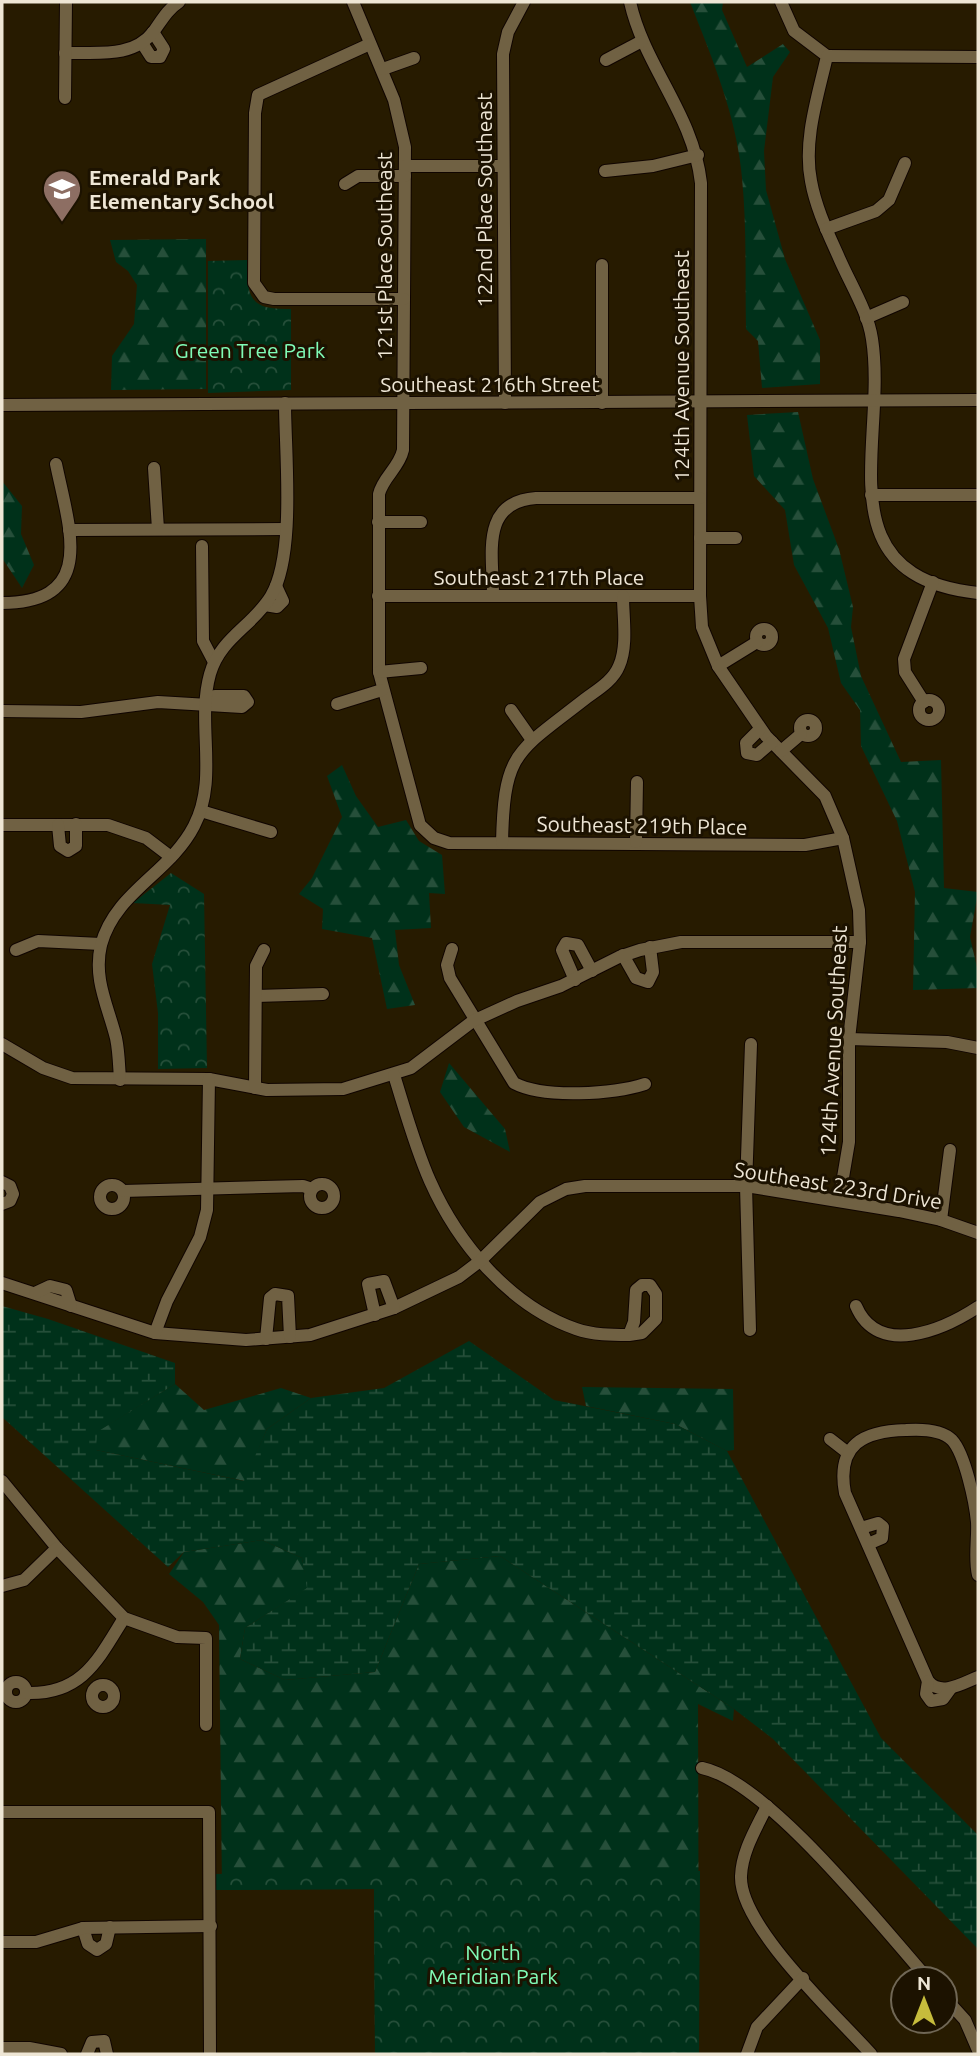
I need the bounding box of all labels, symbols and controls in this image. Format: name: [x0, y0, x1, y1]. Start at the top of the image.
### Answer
street label: 122nd Place Southeast: [472, 93, 496, 307]
street label: 121st Place Southeast: [372, 152, 396, 360]
place label: Emerald Park Elementary School: [89, 165, 274, 213]
school or university icon: Emerald Park Elementary School: [41, 168, 83, 223]
street label: 124th Avenue Southeast: [669, 250, 693, 482]
park label: Green Tree Park: [175, 338, 326, 362]
street label: Southeast 216th Street: [380, 372, 600, 396]
street label: Southeast 217th Place: [434, 565, 644, 589]
street label: Southeast 219th Place: [536, 811, 748, 839]
street label: 124th Avenue Southeast: [815, 925, 851, 1157]
street label: Southeast 223rd Drive: [732, 1157, 944, 1213]
park label: North Meridian Park: [428, 1940, 558, 1988]
north arrow: [889, 1965, 959, 2035]
text: N: [917, 1972, 931, 1994]

